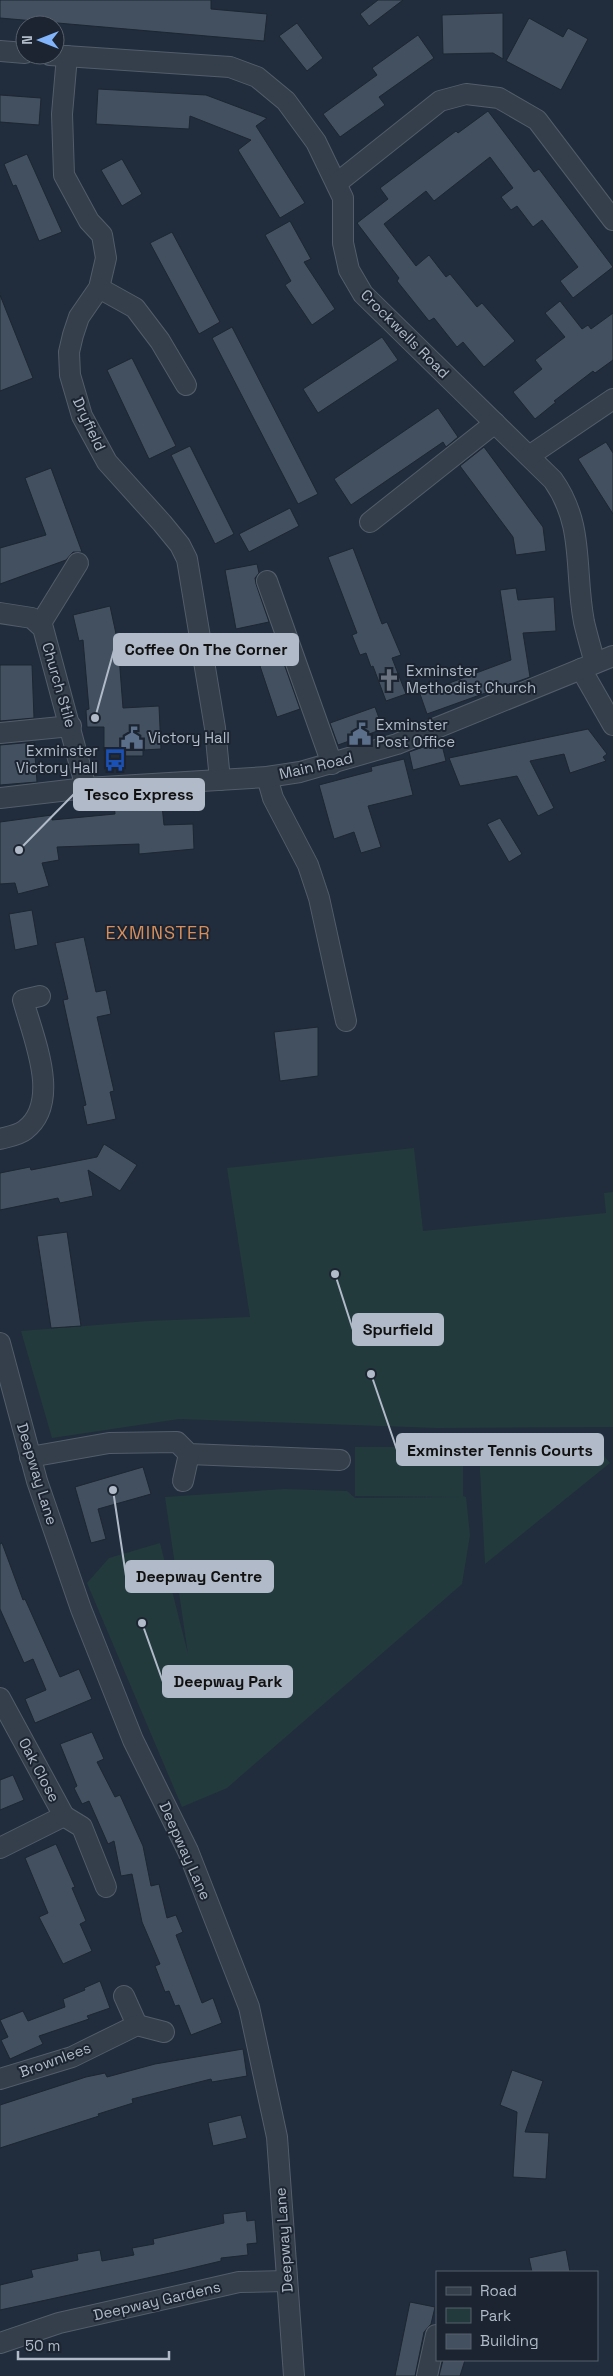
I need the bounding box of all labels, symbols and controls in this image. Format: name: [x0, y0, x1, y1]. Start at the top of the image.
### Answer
north arrow: [15, 15, 65, 65]
text: N: [18, 35, 36, 45]
street label: Crockwells Road: [357, 285, 454, 382]
street label: Dryfield: [69, 394, 110, 454]
callout: Coffee On The Corner: [114, 634, 298, 665]
text: Coffee On The Corner: [125, 639, 287, 660]
street label: Church Stile: [38, 640, 81, 730]
place label: Exminster Methodist Church: [406, 661, 536, 697]
church icon: Exminster Methodist Church: [376, 667, 402, 693]
place label: Exminster Post Office: [376, 715, 455, 751]
public building icon: Exminster Post Office: [347, 721, 373, 747]
public building icon: Victory Hall: [119, 725, 145, 751]
place label: Victory Hall: [148, 728, 230, 747]
place label: Exminster Victory Hall: [16, 741, 98, 777]
bus stop icon: Exminster Victory Hall: [102, 747, 128, 773]
street label: Main Road: [277, 748, 355, 783]
callout: Tesco Express: [74, 779, 204, 810]
text: Tesco Express: [84, 784, 194, 805]
district label: EXMINSTER: [105, 921, 211, 944]
callout: Spurfield: [353, 1314, 443, 1345]
text: Spurfield: [363, 1319, 433, 1340]
street label: Deepway Lane: [13, 1421, 62, 1527]
callout: Exminster Tennis Courts: [397, 1434, 603, 1465]
text: Exminster Tennis Courts: [407, 1440, 593, 1461]
callout: Deepway Centre: [126, 1561, 273, 1592]
text: Deepway Centre: [136, 1566, 262, 1587]
callout: Deepway Park: [163, 1666, 292, 1697]
text: Deepway Park: [174, 1671, 282, 1692]
street label: Oak Close: [15, 1734, 64, 1805]
street label: Deepway Lane: [155, 1799, 216, 1903]
street label: Brownlees: [16, 2038, 93, 2081]
street label: Deepway Lane: [270, 2187, 297, 2293]
legend: [436, 2271, 598, 2361]
street label: Deepway Gardens: [91, 2277, 223, 2324]
text: Road: [480, 2281, 517, 2300]
text: Park: [480, 2306, 511, 2325]
scale bar: [18, 2328, 169, 2360]
text: Building: [480, 2331, 539, 2350]
text: 50 m: [25, 2336, 60, 2355]

